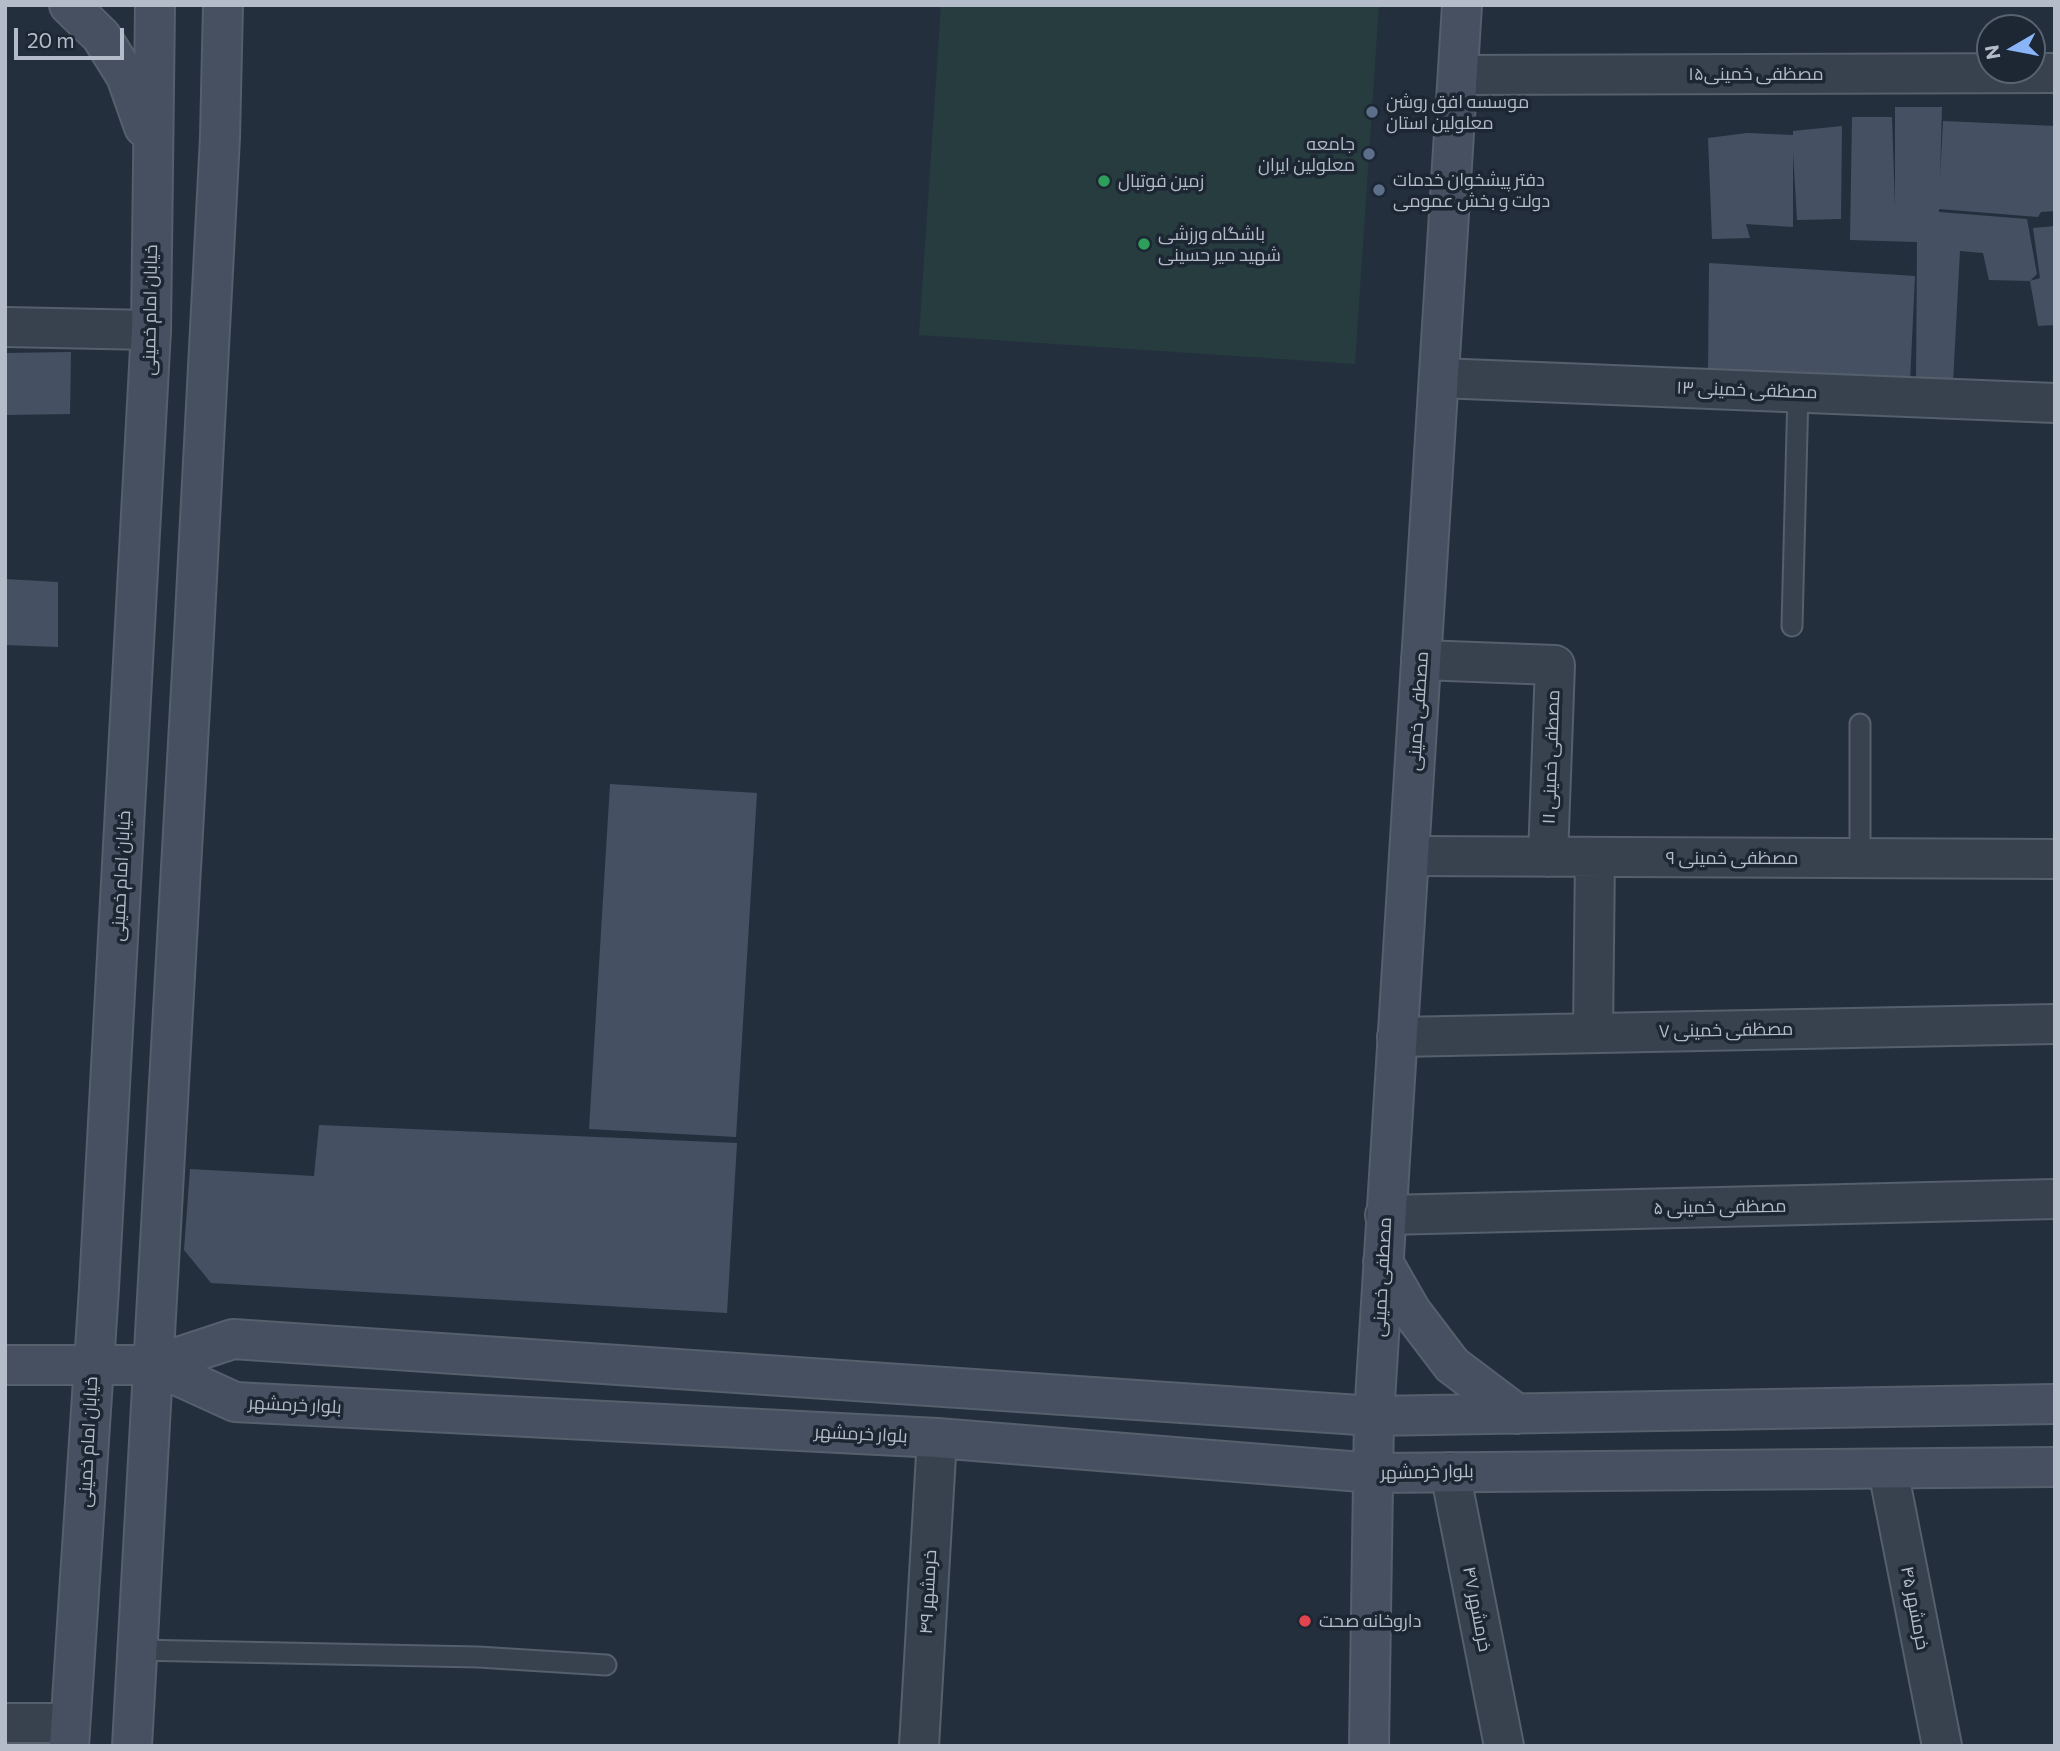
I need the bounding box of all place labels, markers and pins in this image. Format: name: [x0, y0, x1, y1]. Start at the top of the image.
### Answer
place label: موسسه افق روشن معلولین استان: [1386, 91, 1529, 134]
marker: موسسه افق روشن معلولین استان: [1364, 104, 1380, 120]
place label: جامعه معلولین ایران: [1258, 133, 1355, 176]
marker: جامعه معلولین ایران: [1361, 146, 1377, 162]
place label: دفتر پیشخوان خدمات دولت و بخش عمومی: [1393, 169, 1550, 212]
place label: زمین فوتبال: [1118, 170, 1204, 192]
marker: زمین فوتبال: [1096, 173, 1112, 189]
marker: دفتر پیشخوان خدمات دولت و بخش عمومی: [1371, 182, 1387, 198]
place label: باشگاه ورزشی شهید میر حسینی: [1158, 223, 1281, 266]
marker: باشگاه ورزشی شهید میر حسینی: [1136, 236, 1152, 252]
place label: داروخانه صحت: [1319, 1610, 1421, 1632]
marker: داروخانه صحت: [1297, 1613, 1313, 1629]

